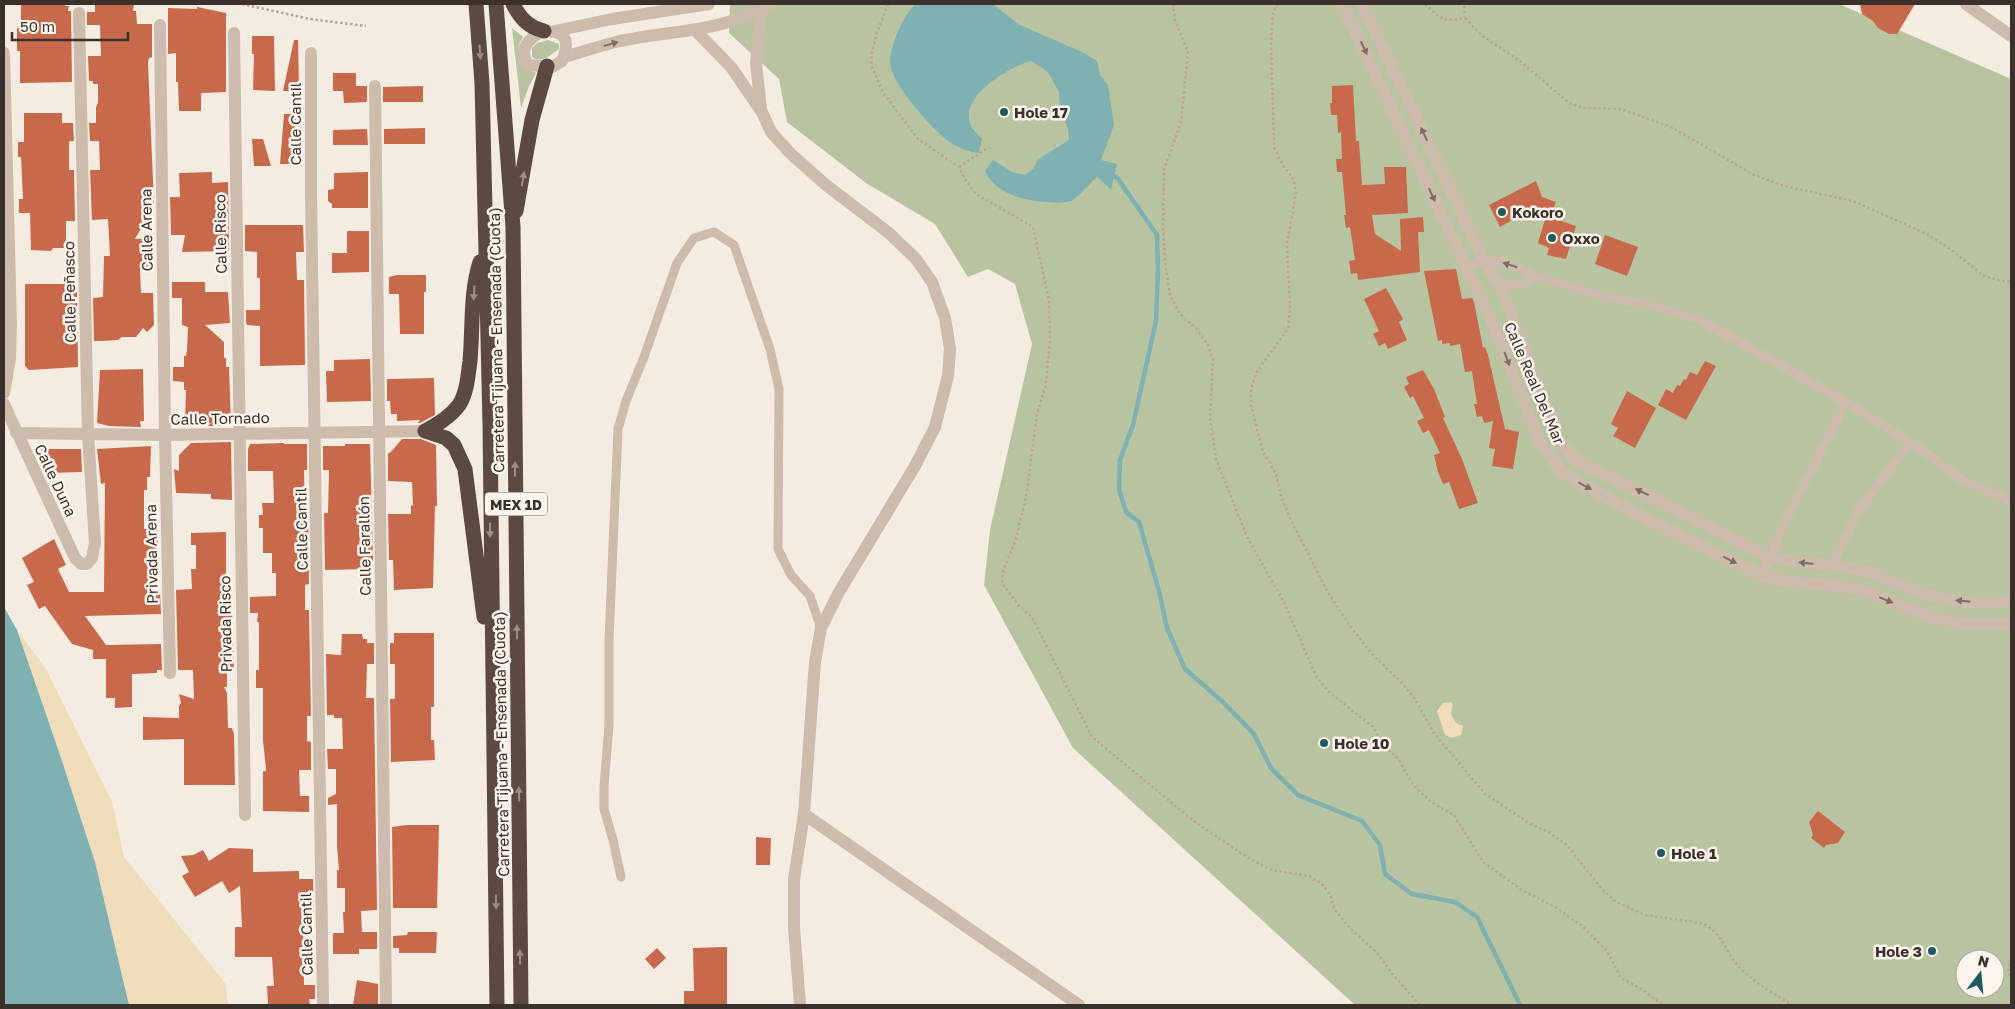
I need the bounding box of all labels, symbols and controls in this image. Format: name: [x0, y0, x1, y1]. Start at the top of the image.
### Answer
scale bar: [12, 10, 129, 42]
text: 50 m: [20, 17, 55, 35]
one-way arrow: [604, 40, 619, 48]
one-way arrow: [1359, 40, 1368, 55]
one-way arrow: [476, 45, 484, 61]
street label: Calle Cantil: [286, 82, 304, 166]
place label: Hole 17: [1014, 103, 1068, 121]
marker: Hole 17: [998, 106, 1010, 118]
one-way arrow: [1420, 127, 1428, 142]
one-way arrow: [519, 171, 527, 187]
street label: Calle Arena: [136, 188, 156, 272]
one-way arrow: [1429, 188, 1437, 202]
street label: Calle Risco: [210, 194, 230, 274]
place label: Kokoro: [1512, 203, 1564, 221]
marker: Kokoro: [1496, 206, 1508, 218]
street label: Carretera Tijuana - Ensenada (Cuota): [485, 207, 507, 473]
place label: Oxxo: [1562, 229, 1600, 247]
marker: Oxxo: [1546, 232, 1558, 244]
street label: Calle Peñasco: [59, 241, 79, 343]
one-way arrow: [1502, 261, 1517, 269]
one-way arrow: [470, 286, 478, 302]
street label: Calle Real Del Mar: [1501, 319, 1569, 447]
one-way arrow: [1504, 351, 1511, 366]
street label: Calle Tornado: [170, 408, 270, 428]
street label: Calle Duna: [31, 441, 81, 519]
one-way arrow: [511, 461, 519, 477]
one-way arrow: [1578, 482, 1593, 490]
street label: Calle Cantil: [291, 487, 311, 571]
one-way arrow: [1635, 488, 1649, 496]
road number: MEX 1D: [485, 492, 547, 516]
street label: Calle Farallón: [354, 496, 374, 596]
street label: Privada Arena: [141, 504, 161, 604]
one-way arrow: [487, 522, 495, 538]
one-way arrow: [1723, 556, 1737, 564]
one-way arrow: [1797, 558, 1813, 566]
street label: Privada Risco: [215, 575, 235, 673]
one-way arrow: [1879, 597, 1893, 605]
one-way arrow: [1954, 597, 1970, 605]
street label: Carretera Tijuana - Ensenada (Cuota): [490, 611, 512, 877]
one-way arrow: [513, 623, 521, 639]
place label: Hole 10: [1334, 734, 1390, 752]
marker: Hole 10: [1318, 737, 1330, 749]
one-way arrow: [514, 786, 522, 802]
place label: Hole 1: [1671, 844, 1717, 862]
marker: Hole 1: [1655, 847, 1667, 859]
street label: Calle Cantil: [296, 892, 316, 976]
one-way arrow: [492, 894, 500, 910]
place label: Hole 3: [1875, 942, 1922, 960]
marker: Hole 3: [1926, 945, 1938, 957]
one-way arrow: [516, 948, 524, 964]
north arrow: [1955, 949, 2005, 999]
text: N: [1976, 951, 1991, 971]

